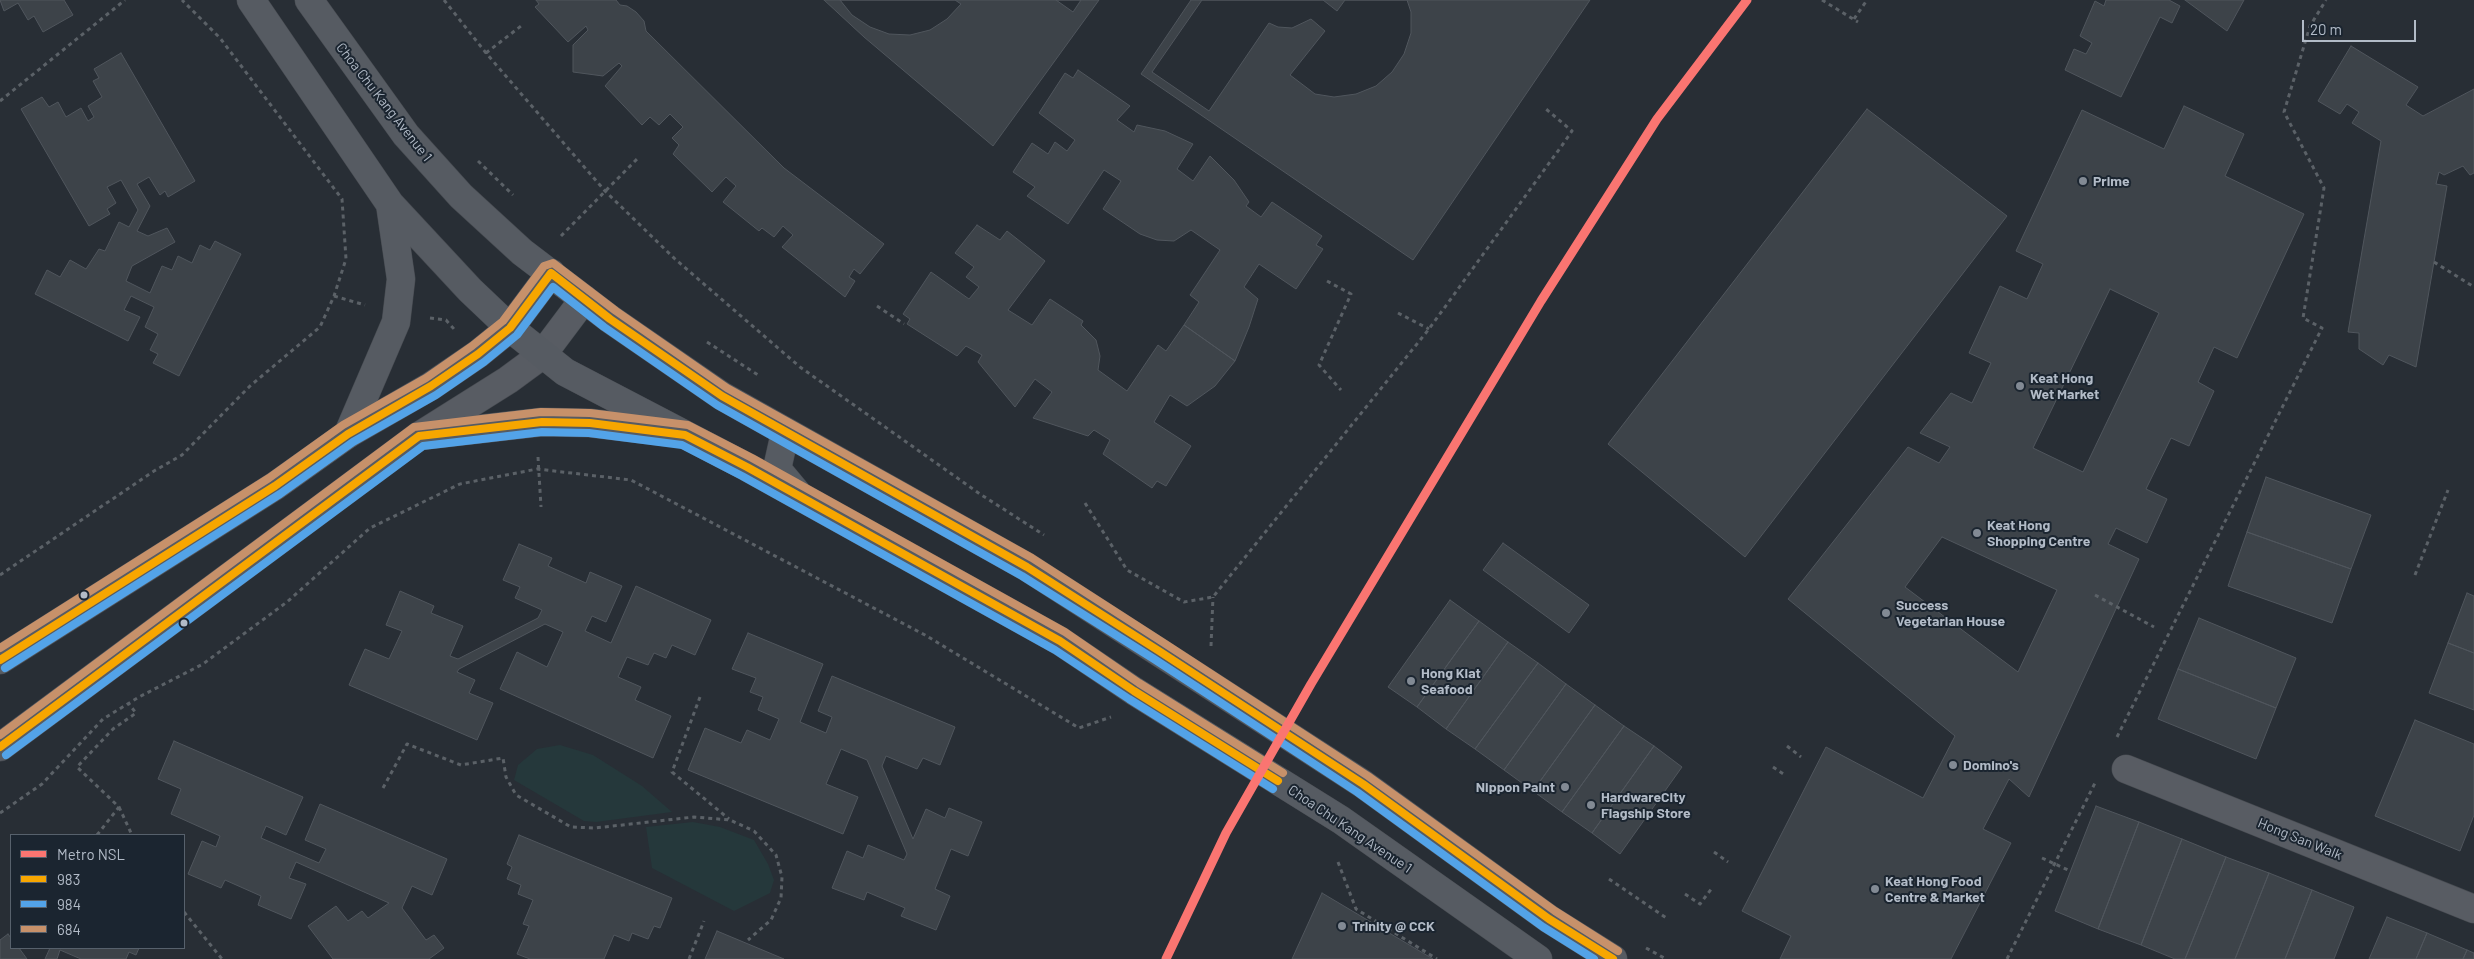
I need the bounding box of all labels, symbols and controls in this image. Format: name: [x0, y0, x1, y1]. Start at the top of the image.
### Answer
scale bar: [2304, 10, 2418, 42]
text: 20 m: [2310, 20, 2342, 38]
street label: Choa Chu Kang Avenue 1: [333, 39, 435, 165]
place label: Prime: [2093, 173, 2130, 189]
marker: Prime: [2077, 175, 2089, 187]
place label: Keat Hong Wet Market: [2030, 370, 2099, 402]
marker: Keat Hong Wet Market: [2014, 380, 2026, 392]
place label: Keat Hong Shopping Centre: [1987, 517, 2090, 550]
marker: Keat Hong Shopping Centre: [1971, 527, 1983, 539]
unlabelled marker: [79, 590, 89, 600]
place label: Success Vegetarian House: [1896, 597, 2005, 630]
marker: Success Vegetarian House: [1880, 607, 1892, 619]
unlabelled marker: [179, 618, 189, 628]
place label: Hong Kiat Seafood: [1421, 665, 1481, 698]
marker: Hong Kiat Seafood: [1405, 675, 1417, 687]
place label: Domino's: [1963, 757, 2019, 773]
marker: Domino's: [1947, 759, 1959, 771]
place label: Nippon Paint: [1476, 779, 1555, 795]
street label: Choa Chu Kang Avenue 1: [1285, 781, 1415, 877]
marker: Nippon Paint: [1559, 781, 1571, 793]
place label: HardwareCity Flagship Store: [1601, 789, 1691, 822]
marker: HardwareCity Flagship Store: [1585, 799, 1597, 811]
street label: Hong San Walk: [2255, 814, 2345, 864]
legend: [10, 834, 185, 949]
text: Metro NSL: [57, 845, 125, 863]
text: 983: [57, 870, 80, 888]
place label: Keat Hong Food Centre & Market: [1885, 873, 1985, 906]
marker: Keat Hong Food Centre & Market: [1869, 883, 1881, 895]
text: 984: [57, 895, 81, 913]
place label: Trinity @ CCK: [1352, 918, 1435, 934]
text: 684: [57, 920, 81, 938]
marker: Trinity @ CCK: [1336, 920, 1348, 932]

